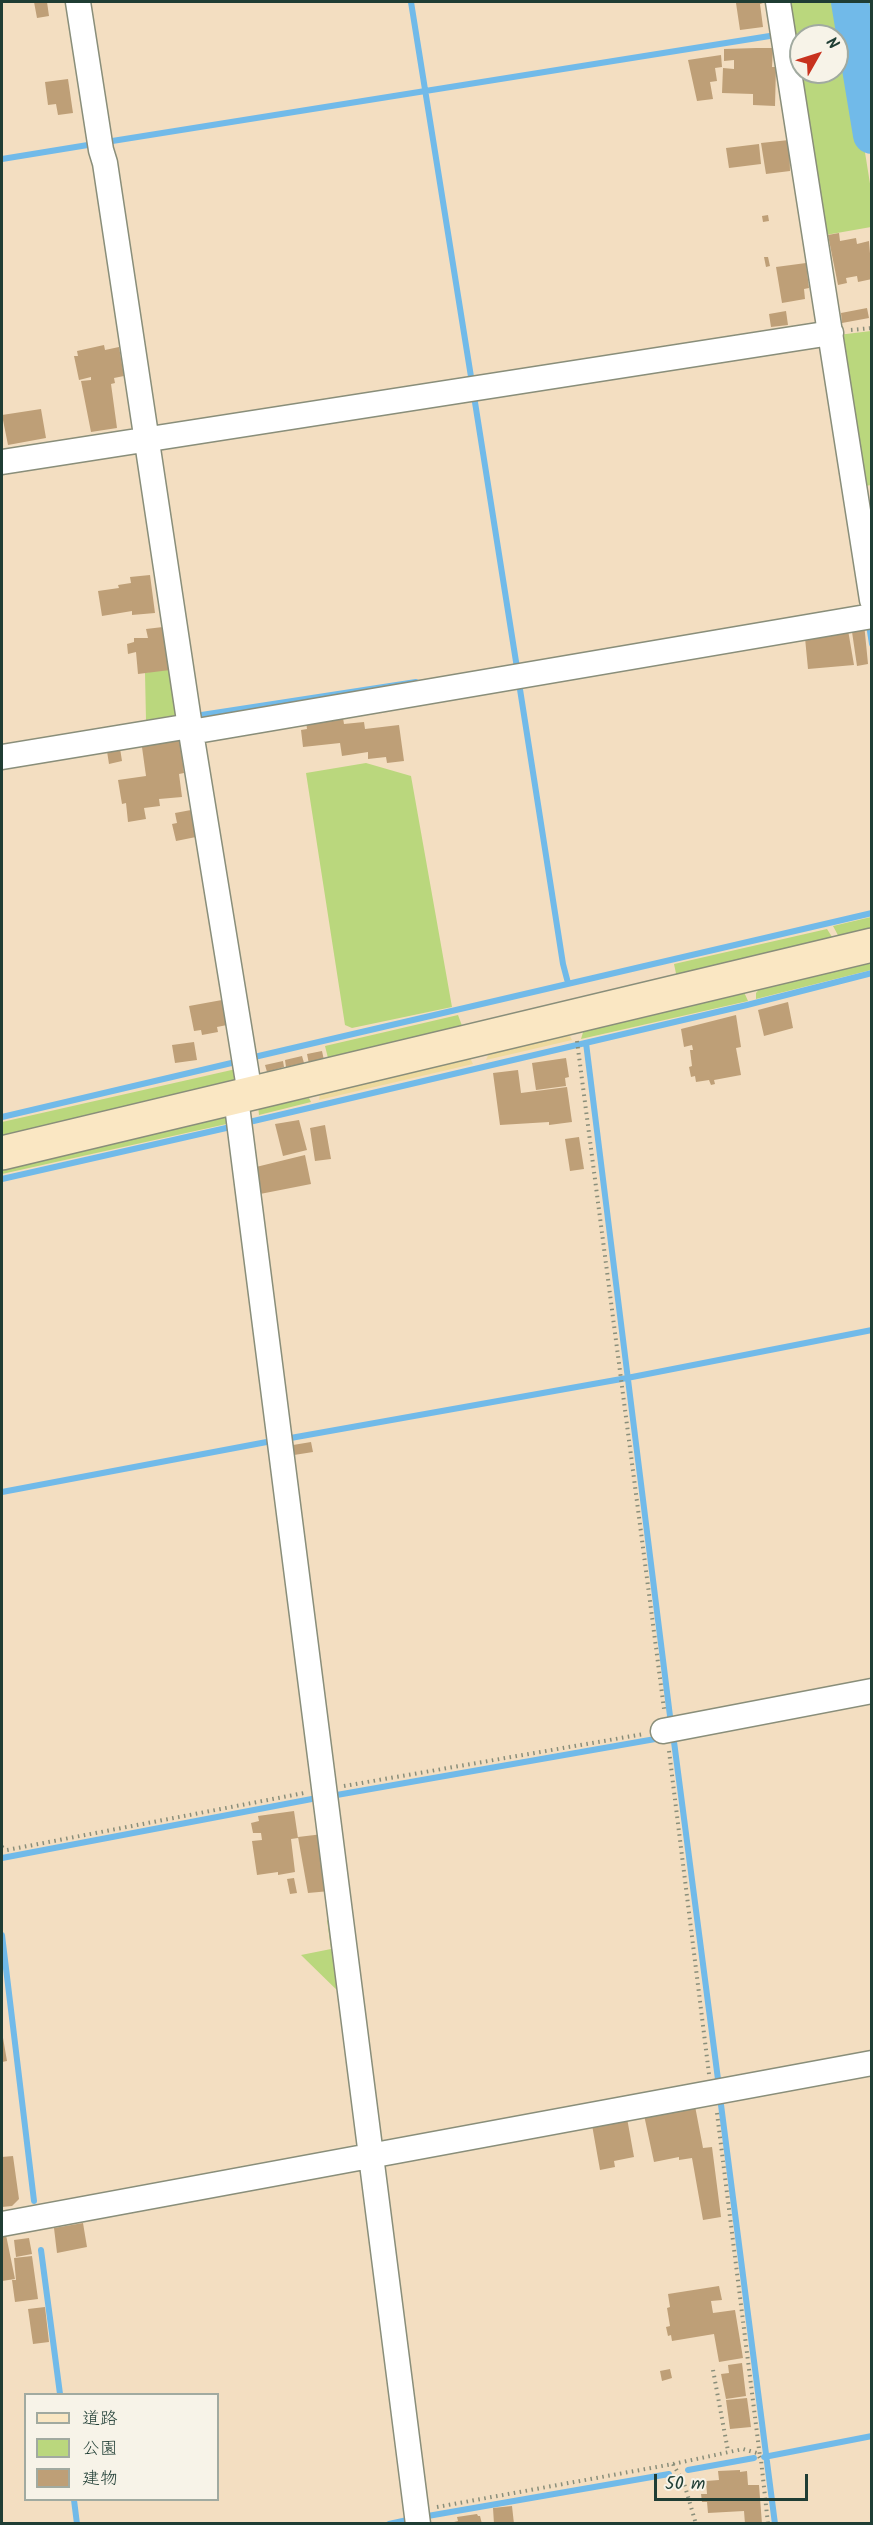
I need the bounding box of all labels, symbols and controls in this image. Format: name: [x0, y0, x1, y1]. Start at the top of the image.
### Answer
north arrow: [789, 24, 849, 84]
text: N: [819, 32, 845, 55]
legend: [24, 2393, 219, 2501]
text: 道路: [82, 2405, 118, 2434]
text: 公園: [82, 2435, 118, 2464]
scale bar: [657, 2462, 812, 2500]
text: 建物: [82, 2465, 118, 2494]
text: 50 m: [665, 2470, 705, 2499]

